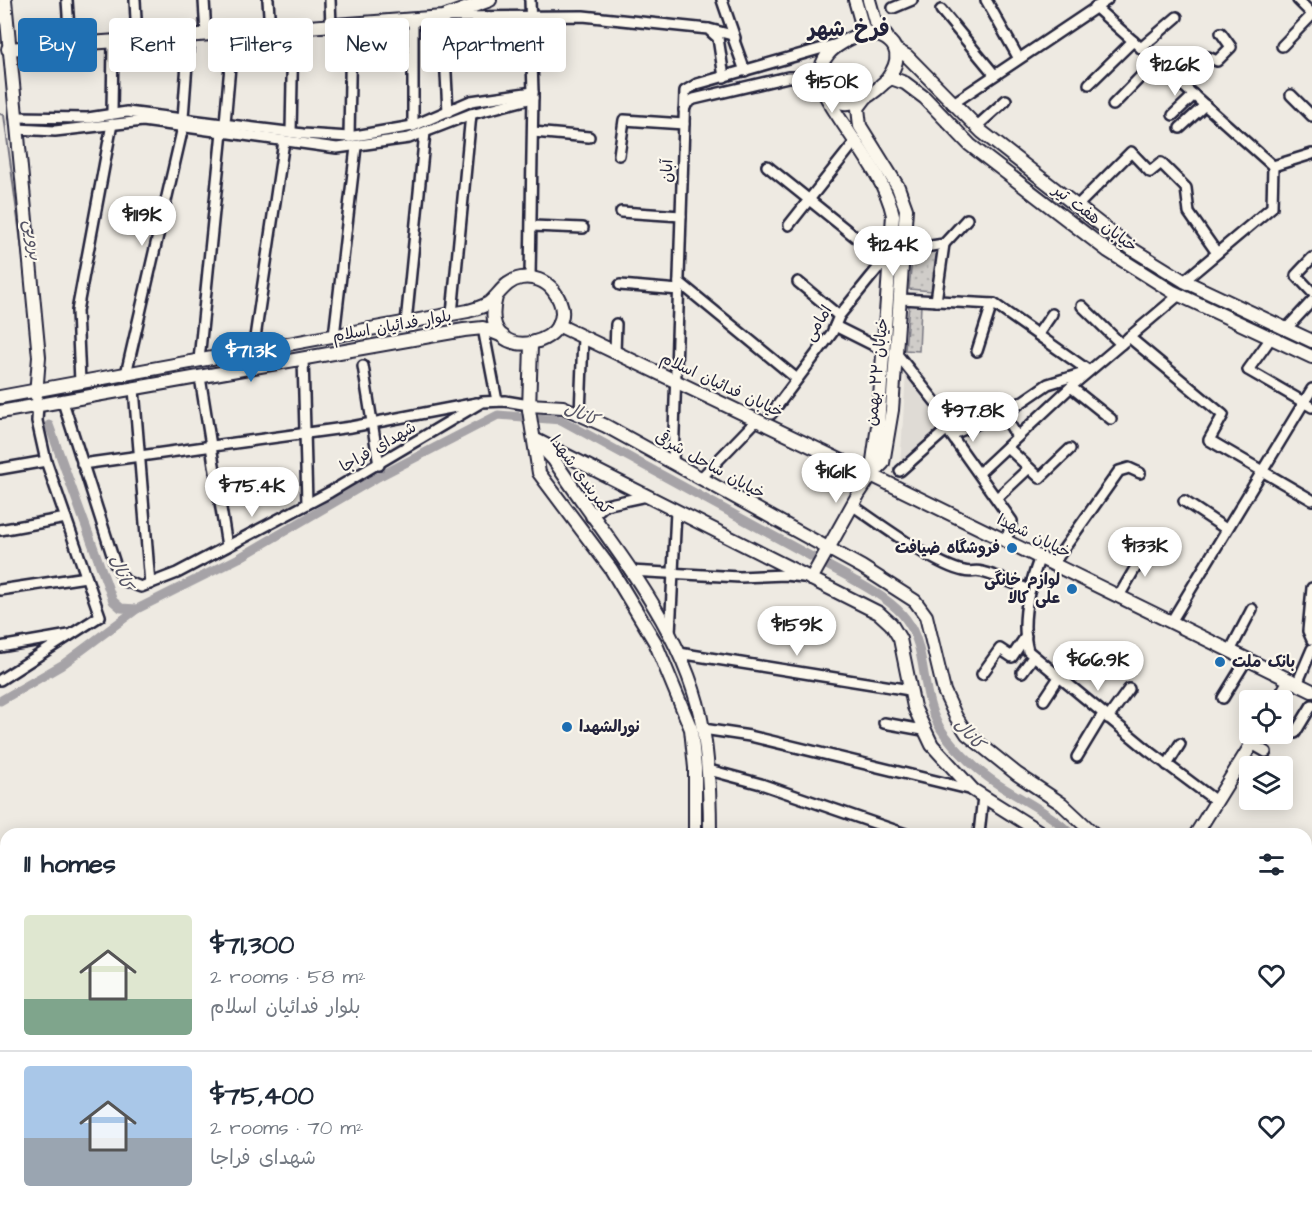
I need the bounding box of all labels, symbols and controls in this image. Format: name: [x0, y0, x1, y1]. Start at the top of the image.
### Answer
district label: فرخ شهر: [806, 14, 890, 45]
chip: Buy: [18, 18, 97, 72]
chip: Rent: [109, 18, 196, 72]
chip: Filters: [208, 18, 313, 72]
chip: New: [325, 18, 409, 72]
chip: Apartment: [421, 18, 566, 72]
pin: $126K: [1133, 46, 1217, 97]
text: $126K: [1150, 51, 1200, 79]
pin: $150K: [790, 63, 874, 114]
text: $150K: [806, 68, 858, 96]
street label: آبان: [656, 158, 678, 183]
street label: خیابان هفت تیر: [1046, 178, 1142, 257]
pin: $119K: [100, 196, 184, 247]
text: $119K: [122, 201, 162, 229]
water label: برویی: [18, 219, 48, 262]
pin: $124K: [851, 226, 935, 277]
text: $124K: [868, 231, 918, 259]
street label: امامی: [799, 301, 837, 345]
street label: بلوار فدائیان اسلام: [331, 305, 453, 348]
street label: خیابان ۲۲ بهمن: [860, 317, 894, 427]
pin: $71.3K: [202, 332, 300, 383]
text: $71.3K: [225, 337, 277, 365]
street label: خیابان فدائیان اسلام: [657, 347, 787, 424]
pin: $97.8K: [924, 392, 1022, 443]
water label: کانال: [560, 396, 605, 434]
text: $97.8K: [942, 397, 1004, 425]
street label: شهدای فراجا: [336, 416, 420, 478]
street label: خیابان ساحل شرقی: [651, 426, 769, 504]
street label: کمربندی شهدا: [545, 431, 618, 519]
pin: $161K: [794, 453, 878, 504]
text: $161K: [816, 458, 856, 486]
pin: $75.4K: [203, 467, 301, 518]
text: $75.4K: [219, 472, 285, 500]
street label: خیابان شهدا: [993, 509, 1075, 563]
pin: $133K: [1103, 527, 1187, 578]
text: $133K: [1122, 532, 1168, 560]
place label: فروشگاه ضیافت: [895, 537, 1000, 559]
marker: فروشگاه ضیافت: [1005, 541, 1019, 555]
water label: کانال: [103, 551, 140, 596]
place label: لوازم خانگی علی کالا: [984, 569, 1060, 609]
marker: لوازم خانگی علی کالا: [1065, 582, 1079, 596]
pin: $159K: [755, 606, 839, 657]
text: $159K: [771, 611, 823, 639]
pin: $66.9K: [1049, 641, 1147, 692]
text: $66.9K: [1067, 646, 1129, 674]
place label: بانک ملت: [1232, 651, 1295, 673]
marker: بانک ملت: [1213, 655, 1227, 669]
map controls: [1239, 690, 1293, 810]
button: locate: [1239, 690, 1293, 744]
water label: کانال: [948, 713, 992, 758]
place label: نورالشهدا: [579, 716, 641, 738]
marker: نورالشهدا: [560, 720, 574, 734]
button: layers: [1239, 756, 1293, 810]
text: 11 homes: [24, 846, 116, 882]
icon: filters: [1255, 848, 1288, 881]
text: $71,300: [210, 927, 294, 963]
icon: home: [72, 939, 144, 1011]
icon: heart: [1255, 959, 1288, 992]
text: 2 rooms · 58 m²: [210, 963, 366, 991]
text: بلوار فدائیان اسلام: [210, 993, 361, 1021]
text: $75,400: [210, 1078, 314, 1114]
icon: home: [72, 1090, 144, 1162]
icon: heart: [1255, 1110, 1288, 1143]
text: 2 rooms · 70 m²: [210, 1114, 363, 1142]
text: شهدای فراجا: [210, 1144, 316, 1172]

